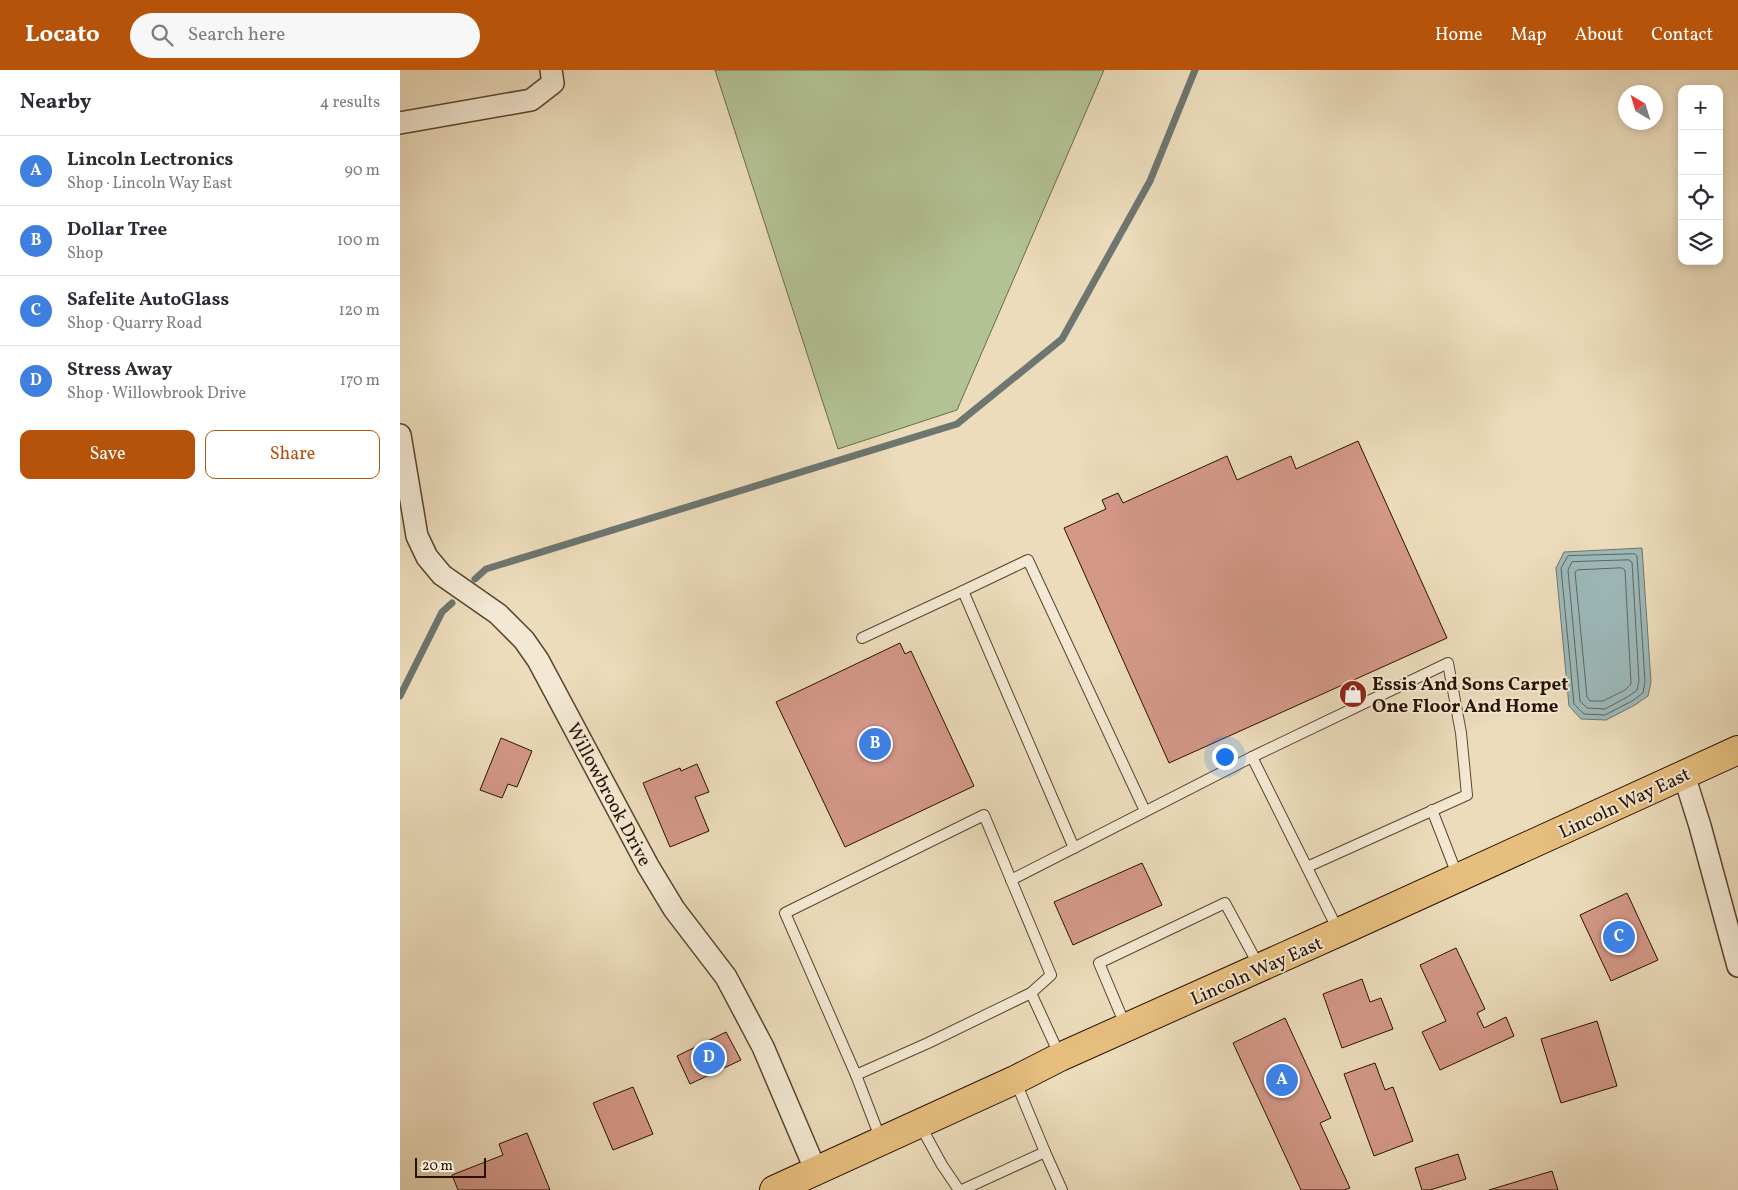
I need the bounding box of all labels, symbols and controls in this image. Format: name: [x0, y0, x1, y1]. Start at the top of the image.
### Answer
search box: [130, 13, 480, 58]
text: Locato: [25, 18, 100, 52]
icon: search: [148, 21, 176, 49]
text: Search here: [188, 22, 285, 48]
text: Home: [1435, 23, 1483, 48]
text: Map: [1511, 23, 1547, 48]
text: About: [1575, 23, 1623, 48]
text: Contact: [1651, 23, 1713, 48]
north arrow: [1618, 85, 1663, 130]
map controls: [1678, 85, 1723, 265]
button: +: [1678, 85, 1723, 130]
text: Nearby: [20, 88, 91, 117]
text: 4 results: [320, 92, 380, 114]
button: −: [1678, 130, 1723, 175]
text: Lincoln Lectronics: [67, 147, 233, 173]
text: A: [30, 160, 42, 182]
text: 90 m: [344, 160, 380, 182]
text: Shop · Lincoln Way East: [67, 173, 232, 195]
button: locate: [1678, 175, 1723, 220]
text: Dollar Tree: [67, 217, 167, 243]
button: layers: [1678, 220, 1723, 265]
text: B: [31, 230, 41, 252]
text: 100 m: [337, 230, 380, 252]
text: Shop: [67, 243, 103, 265]
text: Safelite AutoGlass: [67, 287, 229, 313]
text: C: [31, 300, 41, 322]
text: 120 m: [338, 300, 380, 322]
text: Shop · Quarry Road: [67, 313, 202, 335]
text: Stress Away: [67, 357, 172, 383]
text: D: [30, 370, 42, 392]
text: 170 m: [340, 370, 380, 392]
text: Shop · Willowbrook Drive: [67, 383, 246, 405]
button: Save: [20, 430, 195, 479]
button: Share: [205, 430, 380, 479]
place label: Essis And Sons Carpet One Floor And Home: [1372, 672, 1568, 720]
shop icon: Essis And Sons Carpet One Floor And Home: [1338, 679, 1368, 709]
street label: Willowbrook Drive: [559, 719, 657, 871]
pin: B: [859, 725, 891, 763]
your location: [1212, 744, 1238, 770]
street label: Lincoln Way East: [1555, 762, 1695, 846]
pin: C: [1603, 918, 1635, 956]
street label: Lincoln Way East: [1187, 931, 1327, 1013]
pin: D: [693, 1039, 725, 1077]
pin: A: [1266, 1061, 1298, 1099]
scale bar: [415, 1155, 486, 1178]
text: 20 m: [422, 1157, 453, 1176]

